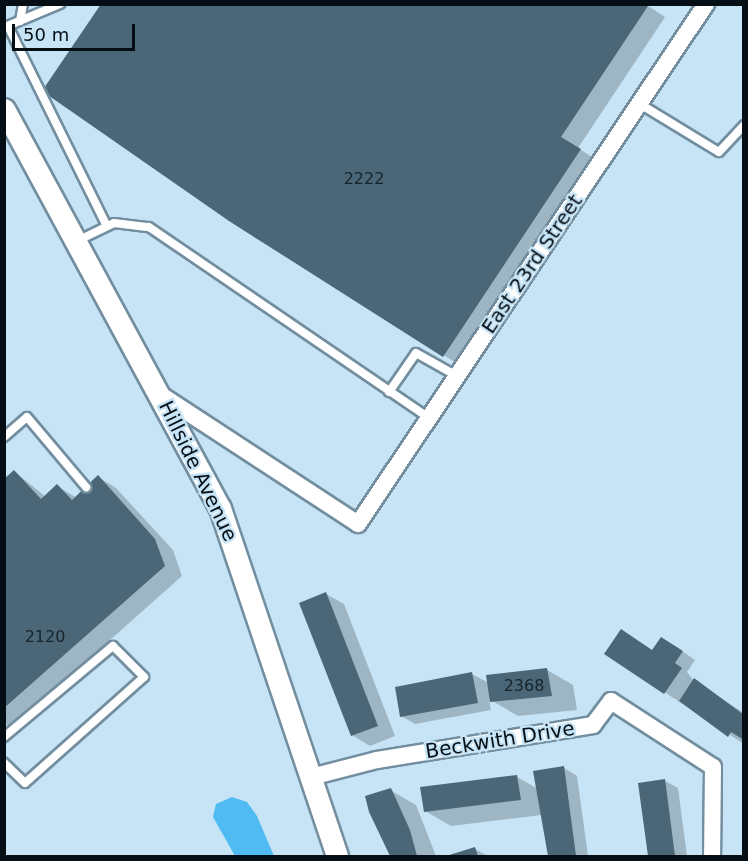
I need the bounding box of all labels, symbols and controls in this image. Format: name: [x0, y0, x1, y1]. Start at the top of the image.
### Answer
scale bar: [15, 12, 138, 50]
text: 50 m: [23, 24, 69, 45]
house number: 2222: [344, 169, 384, 189]
street label: East 23rd Street: [477, 190, 587, 338]
street label: Hillside Avenue: [154, 397, 242, 545]
house number: 2120: [25, 627, 65, 647]
house number: 2368: [504, 676, 544, 696]
street label: Beckwith Drive: [424, 716, 576, 764]

